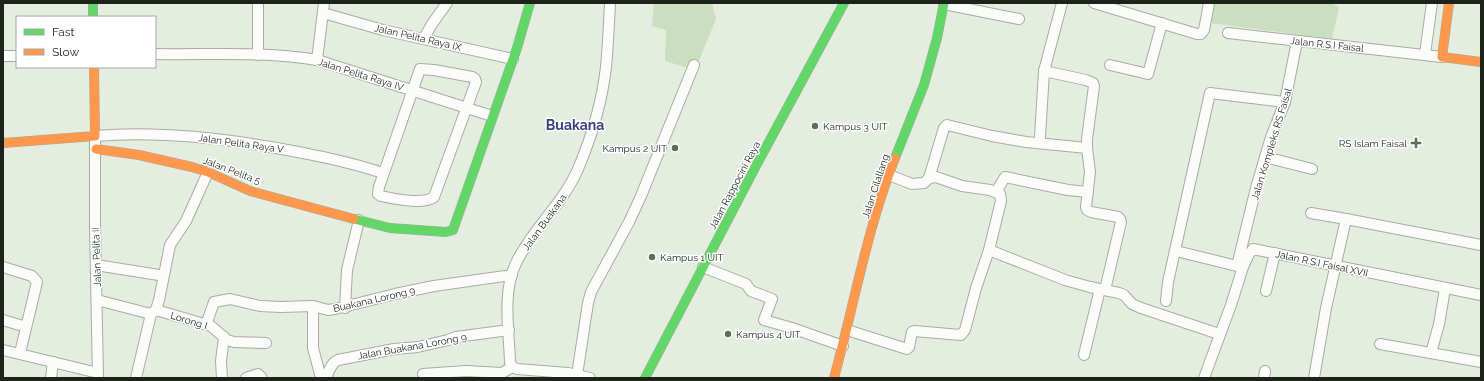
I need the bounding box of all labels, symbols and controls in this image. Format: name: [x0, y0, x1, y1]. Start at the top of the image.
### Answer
legend: [16, 16, 156, 68]
street label: Jalan Pelita Raya IX: [373, 22, 463, 53]
text: Fast: [52, 25, 75, 39]
street label: Jalan R.S.I Faisal: [1290, 35, 1365, 54]
text: Slow: [52, 45, 79, 59]
street label: Jalan Pelita Raya IV: [317, 56, 405, 93]
street label: Jalan Kompleks RS Faisal: [1249, 87, 1294, 201]
district label: Buakana: [546, 117, 604, 133]
marker: Kampus 3 UIT: [810, 121, 820, 131]
place label: Kampus 3 UIT: [823, 121, 888, 132]
street label: Jalan Pelita Raya V: [197, 132, 285, 155]
marker: RS Islam Faisal: [1410, 137, 1422, 149]
place label: RS Islam Faisal: [1339, 138, 1407, 149]
street label: Jalan Rappocini Raya: [707, 140, 762, 231]
place label: Kampus 2 UIT: [603, 143, 667, 154]
marker: Kampus 2 UIT: [670, 143, 680, 153]
street label: Jalan Cilallang: [860, 153, 891, 220]
street label: Jalan Pelita 5: [202, 155, 263, 187]
street label: Jalan Buakana: [520, 192, 568, 253]
street label: Jalan Pelita II: [90, 227, 103, 287]
street label: Jalan R.S.I Faisal XVII: [1275, 248, 1369, 279]
marker: Kampus 1 UIT: [647, 252, 657, 262]
place label: Kampus 1 UIT: [660, 252, 724, 263]
street label: Buakana Lorong 9: [332, 285, 416, 314]
street label: Lorong I: [169, 310, 209, 331]
marker: Kampus 4 UIT: [723, 329, 733, 339]
place label: Kampus 4 UIT: [736, 329, 801, 340]
street label: Jalan Buakana Lorong 9: [357, 331, 468, 362]

